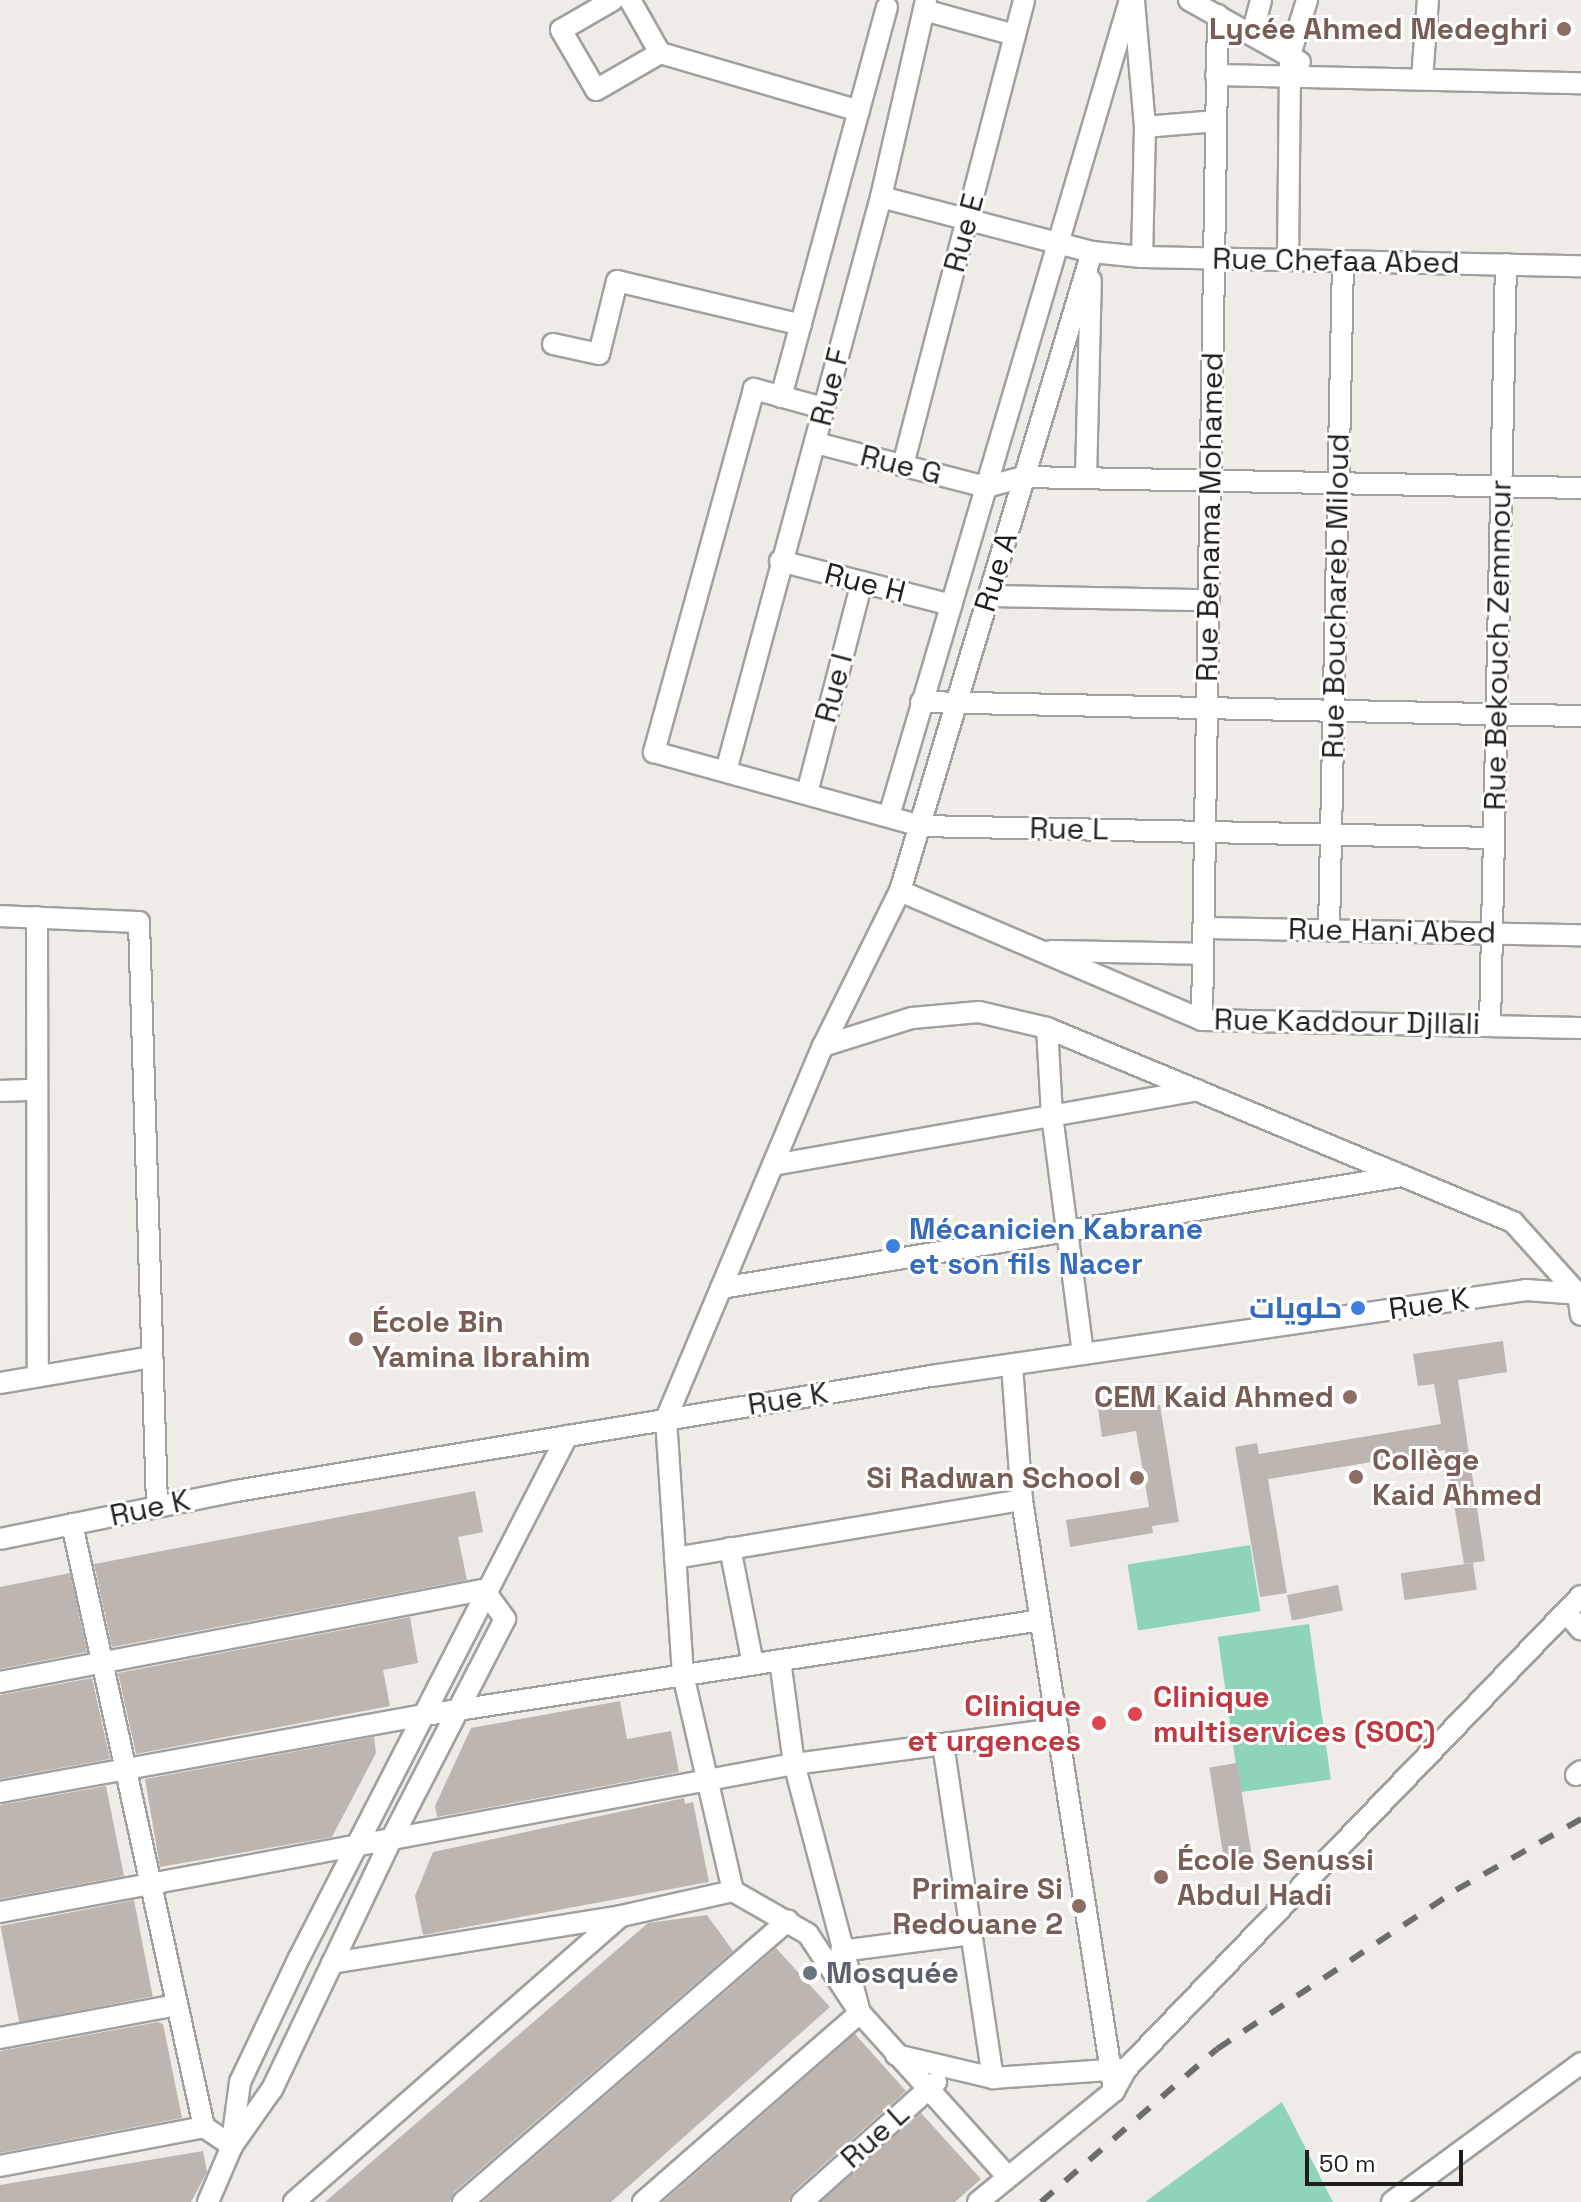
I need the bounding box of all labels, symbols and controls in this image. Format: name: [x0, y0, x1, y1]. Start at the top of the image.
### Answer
place label: Lycée Ahmed Medeghri: [1209, 11, 1548, 47]
marker: Lycée Ahmed Medeghri: [1555, 20, 1573, 38]
street label: Rue E: [936, 190, 992, 276]
street label: Rue Chefaa Abed: [1212, 241, 1460, 281]
street label: Rue F: [803, 344, 857, 430]
street label: Rue Benama Mohamed: [1189, 352, 1231, 682]
street label: Rue Bouchareb Miloud: [1315, 433, 1357, 759]
street label: Rue G: [857, 438, 945, 492]
street label: Rue Bekouch Zemmour: [1477, 479, 1519, 811]
street label: Rue A: [967, 528, 1025, 616]
street label: Rue H: [821, 556, 909, 610]
street label: Rue I: [808, 649, 860, 727]
street label: Rue L: [1029, 810, 1109, 848]
street label: Rue Hani Abed: [1287, 911, 1497, 951]
street label: Rue Kaddour Djllali: [1213, 1002, 1481, 1042]
place label: Mécanicien Kabrane et son fils Nacer: [909, 1211, 1203, 1282]
marker: Mécanicien Kabrane et son fils Nacer: [884, 1237, 902, 1255]
street label: Rue K: [1386, 1281, 1472, 1327]
place label: حلويات: [1249, 1290, 1342, 1326]
marker: حلويات: [1349, 1299, 1367, 1317]
place label: École Bin Yamina Ibrahim: [372, 1304, 591, 1374]
marker: École Bin Yamina Ibrahim: [347, 1330, 365, 1348]
street label: Rue K: [745, 1375, 831, 1423]
place label: CEM Kaid Ahmed: [1094, 1379, 1334, 1415]
marker: CEM Kaid Ahmed: [1341, 1388, 1359, 1406]
place label: Collège Kaid Ahmed: [1372, 1442, 1542, 1512]
place label: Si Radwan School: [866, 1460, 1121, 1496]
marker: Collège Kaid Ahmed: [1347, 1468, 1365, 1486]
marker: Si Radwan School: [1128, 1469, 1146, 1487]
street label: Rue K: [107, 1482, 193, 1534]
place label: Clinique multiservices (SOC): [1153, 1679, 1435, 1750]
place label: Clinique et urgences: [908, 1688, 1081, 1758]
marker: Clinique multiservices (SOC): [1124, 1703, 1146, 1725]
marker: Clinique et urgences: [1088, 1712, 1110, 1734]
place label: École Senussi Abdul Hadi: [1177, 1842, 1374, 1912]
marker: École Senussi Abdul Hadi: [1152, 1868, 1170, 1886]
place label: Primaire Si Redouane 2: [892, 1871, 1063, 1942]
marker: Primaire Si Redouane 2: [1070, 1897, 1088, 1915]
place label: Mosquée: [826, 1955, 959, 1991]
marker: Mosquée: [801, 1964, 819, 1982]
street label: Rue L: [834, 2096, 916, 2176]
scale bar: [1309, 2134, 1467, 2184]
text: 50 m: [1319, 2148, 1376, 2179]

